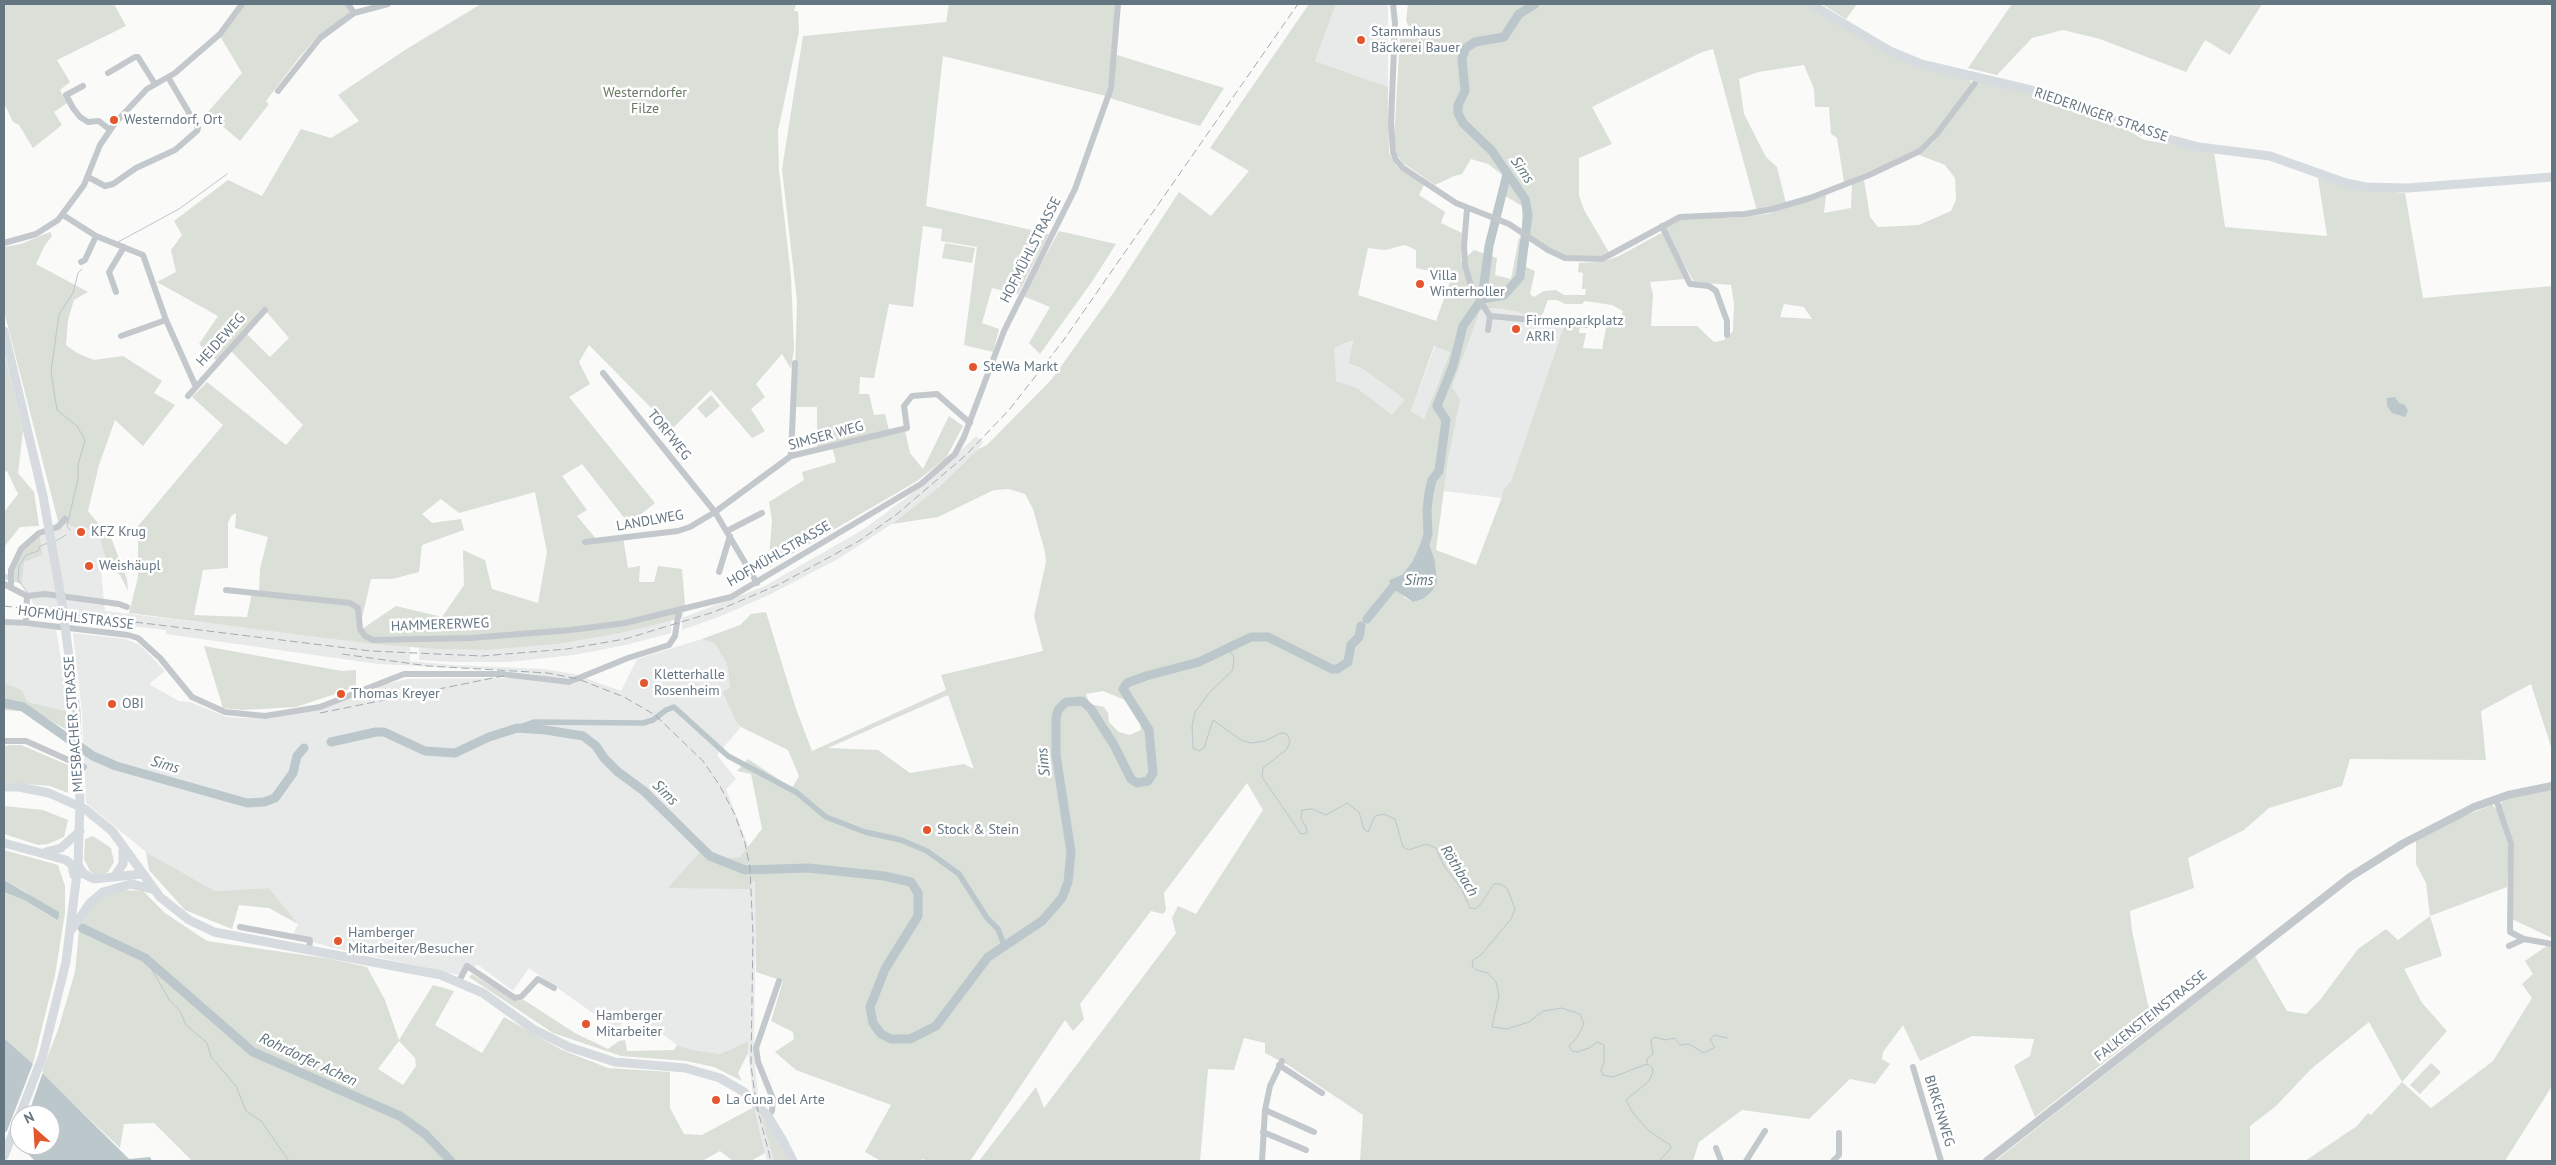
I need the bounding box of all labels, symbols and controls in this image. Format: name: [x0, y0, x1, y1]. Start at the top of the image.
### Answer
place label: Stammhaus Bäckerei Bauer: [1371, 24, 1460, 56]
marker: Stammhaus Bäckerei Bauer: [1355, 34, 1367, 46]
street label: RIEDERINGER STRASSE: [2032, 84, 2170, 146]
park label: Westerndorfer Filze: [603, 85, 687, 118]
place label: Westerndorf, Ort: [124, 112, 222, 128]
marker: Westerndorf, Ort: [108, 114, 120, 126]
water label: Sims: [1506, 153, 1538, 187]
street label: HOFMÜHLSTRASSE: [997, 194, 1065, 306]
place label: Villa Winterholler: [1430, 268, 1505, 300]
marker: Villa Winterholler: [1414, 278, 1426, 290]
street label: HEIDEWEG: [193, 310, 249, 370]
place label: Firmenparkplatz ARRI: [1526, 313, 1623, 346]
marker: Firmenparkplatz ARRI: [1510, 323, 1522, 335]
place label: SteWa Markt: [983, 359, 1058, 375]
marker: SteWa Markt: [967, 361, 979, 373]
street label: TORFWEG: [644, 406, 694, 464]
street label: SIMSER WEG: [787, 418, 865, 454]
street label: LANDLWEG: [615, 507, 685, 535]
street label: HOFMÜHLSTRASSE: [724, 518, 834, 590]
place label: KFZ Krug: [91, 524, 146, 540]
marker: KFZ Krug: [75, 526, 87, 538]
place label: Weishäupl: [99, 558, 161, 574]
marker: Weishäupl: [83, 560, 95, 572]
water label: Sims: [1405, 572, 1433, 590]
street label: HOFMÜHLSTRASSE: [17, 603, 135, 633]
street label: HAMMERERWEG: [390, 615, 490, 635]
street label: MIESBACHER STRASSE: [61, 655, 87, 793]
place label: Kletterhalle Rosenheim: [654, 667, 725, 700]
marker: Kletterhalle Rosenheim: [638, 677, 650, 689]
place label: Thomas Kreyer: [351, 686, 440, 702]
marker: Thomas Kreyer: [335, 688, 347, 700]
place label: OBI: [122, 696, 144, 712]
marker: OBI: [106, 698, 118, 710]
water label: Sims: [1034, 747, 1054, 777]
water label: Sims: [149, 752, 181, 778]
water label: Sims: [648, 776, 682, 810]
place label: Stock & Stein: [937, 822, 1019, 838]
marker: Stock & Stein: [921, 824, 933, 836]
water label: Röthbach: [1436, 842, 1482, 900]
place label: Hamberger Mitarbeiter/Besucher: [348, 925, 474, 958]
marker: Hamberger Mitarbeiter/Besucher: [332, 935, 344, 947]
street label: FALKENSTEINSTRASSE: [2091, 967, 2211, 1065]
place label: Hamberger Mitarbeiter: [596, 1008, 663, 1040]
marker: Hamberger Mitarbeiter: [580, 1018, 592, 1030]
water label: Rohrdorfer Achen: [256, 1030, 360, 1090]
street label: BIRKENWEG: [1920, 1073, 1958, 1149]
place label: La Cuna del Arte: [726, 1092, 825, 1108]
marker: La Cuna del Arte: [710, 1094, 722, 1106]
north arrow: [10, 1105, 60, 1155]
text: N: [21, 1107, 37, 1128]

